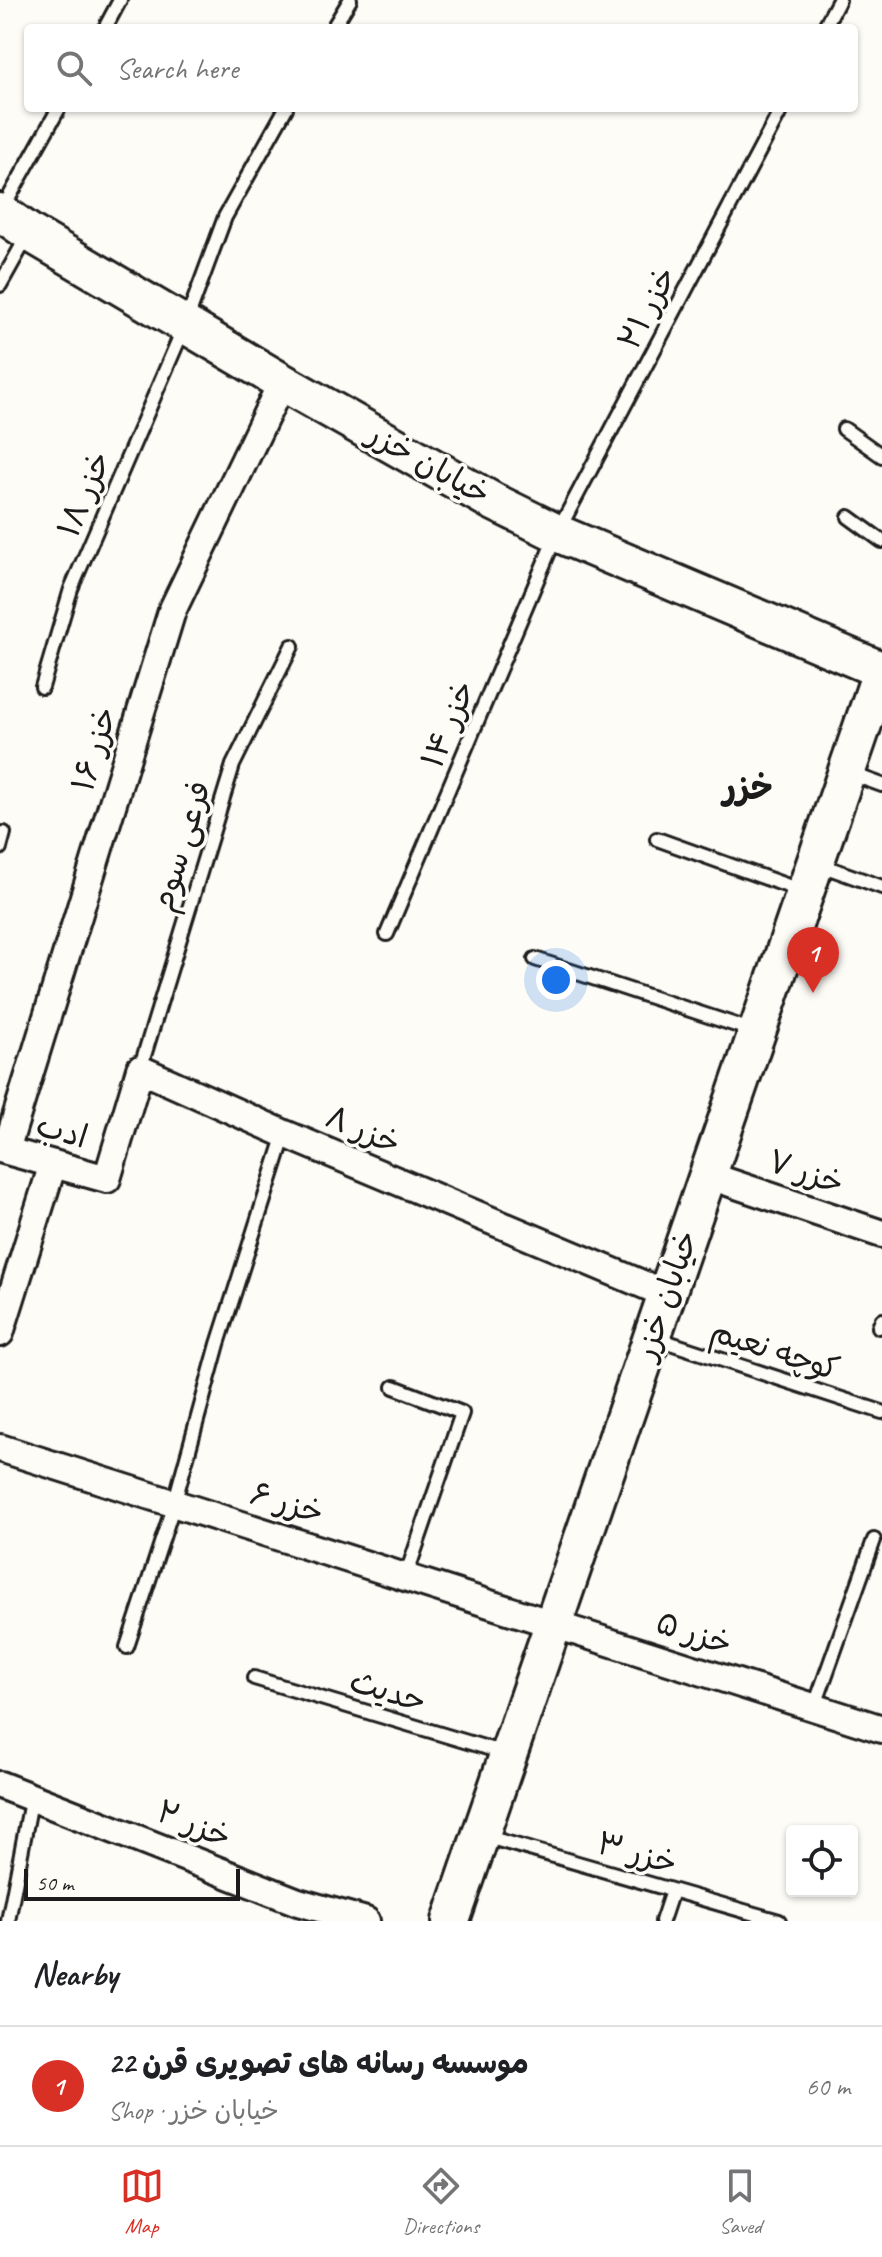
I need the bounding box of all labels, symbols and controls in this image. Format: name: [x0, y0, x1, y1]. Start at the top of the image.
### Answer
search box: [24, 24, 858, 112]
icon: search: [52, 46, 96, 90]
text: Search here: [116, 49, 238, 87]
street label: خزر ۲۱: [608, 259, 686, 357]
street label: خیابان خزر: [358, 412, 498, 514]
street label: خزر ۱۸: [48, 445, 120, 543]
street label: خزر ۱۴: [411, 674, 485, 774]
street label: خزر ۱۶: [62, 702, 126, 796]
district label: خزر: [720, 766, 773, 809]
street label: فرعی سوم: [142, 776, 224, 918]
pin: 1: [787, 927, 839, 993]
your location: [536, 960, 576, 1000]
street label: خزر ۸: [319, 1096, 407, 1164]
street label: ادب: [32, 1104, 92, 1158]
street label: خزر ۷: [763, 1140, 849, 1204]
street label: خیابان خزر: [624, 1225, 707, 1368]
street label: کوچه نعیم: [704, 1310, 845, 1393]
street label: خزر ۶: [245, 1472, 329, 1534]
street label: خزر ۵: [651, 1602, 737, 1664]
street label: حدیث: [345, 1660, 431, 1722]
street label: خزر ۲: [151, 1791, 237, 1857]
street label: خزر ۳: [592, 1822, 682, 1884]
map controls: [786, 1825, 858, 1897]
button: locate: [786, 1825, 858, 1897]
scale bar: [24, 1865, 240, 1901]
text: 50 m: [36, 1869, 73, 1897]
text: Nearby: [32, 1952, 118, 1995]
text: موسسه رسانه های تصویری قرن 22: [108, 2044, 529, 2082]
text: 1: [52, 2070, 64, 2103]
text: 60 m: [806, 2070, 850, 2103]
text: Shop · خیابان خزر: [108, 2094, 279, 2127]
tab: Map: [120, 2164, 164, 2240]
tab: Directions: [403, 2164, 479, 2240]
tab: Saved: [718, 2164, 762, 2240]

